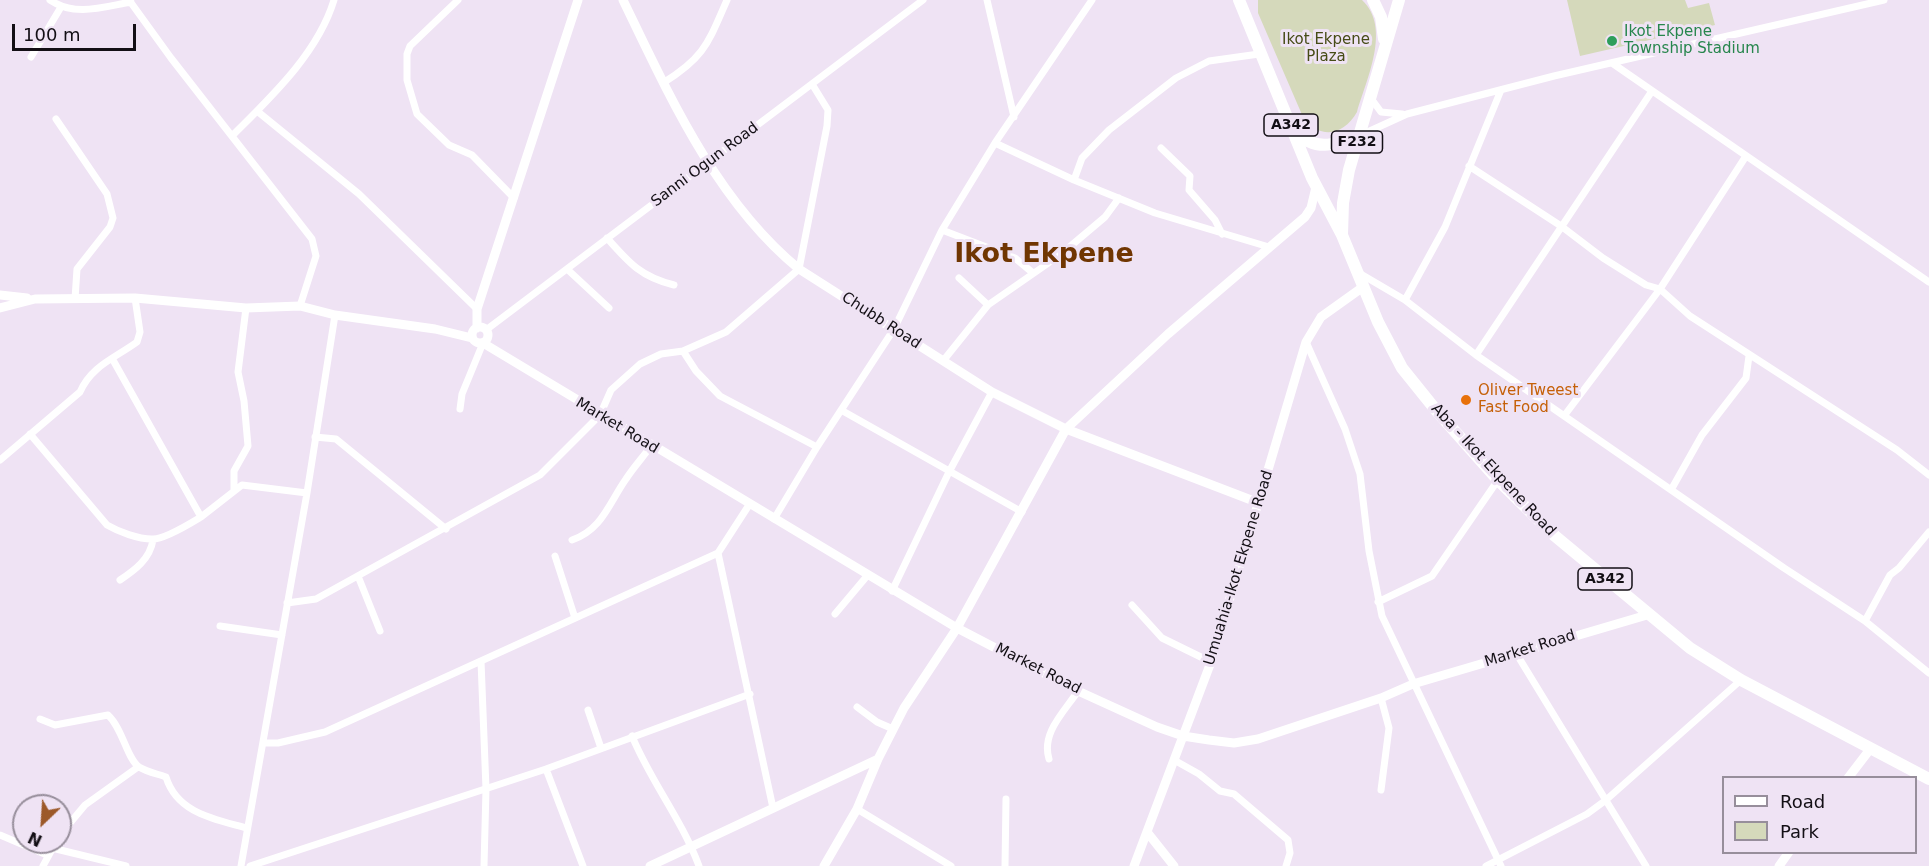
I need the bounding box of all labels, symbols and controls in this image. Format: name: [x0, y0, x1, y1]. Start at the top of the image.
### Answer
scale bar: [15, 12, 140, 50]
place label: Ikot Ekpene Township Stadium: [1624, 23, 1760, 58]
text: 100 m: [23, 24, 81, 45]
park label: Ikot Ekpene Plaza: [1282, 31, 1370, 66]
marker: Ikot Ekpene Township Stadium: [1605, 34, 1619, 48]
road number: A342: [1264, 114, 1318, 136]
street label: Sanni Ogun Road: [648, 119, 762, 211]
road number: F232: [1332, 131, 1382, 153]
district label: Ikot Ekpene: [954, 239, 1134, 271]
street label: Chubb Road: [838, 289, 924, 353]
place label: Oliver Tweest Fast Food: [1478, 382, 1578, 417]
marker: Oliver Tweest Fast Food: [1459, 393, 1473, 407]
street label: Market Road: [572, 394, 662, 458]
street label: Aba - Ikot Ekpene Road: [1427, 400, 1559, 540]
street label: Umuahia-Ikot Ekpene Road: [1201, 468, 1277, 668]
road number: A342: [1578, 568, 1632, 590]
street label: Market Road: [1482, 627, 1578, 671]
street label: Market Road: [992, 640, 1084, 698]
legend: [1722, 776, 1917, 854]
text: Road: [1780, 791, 1825, 812]
north arrow: [12, 794, 72, 854]
text: Park: [1780, 821, 1819, 842]
text: N: [25, 828, 45, 850]

